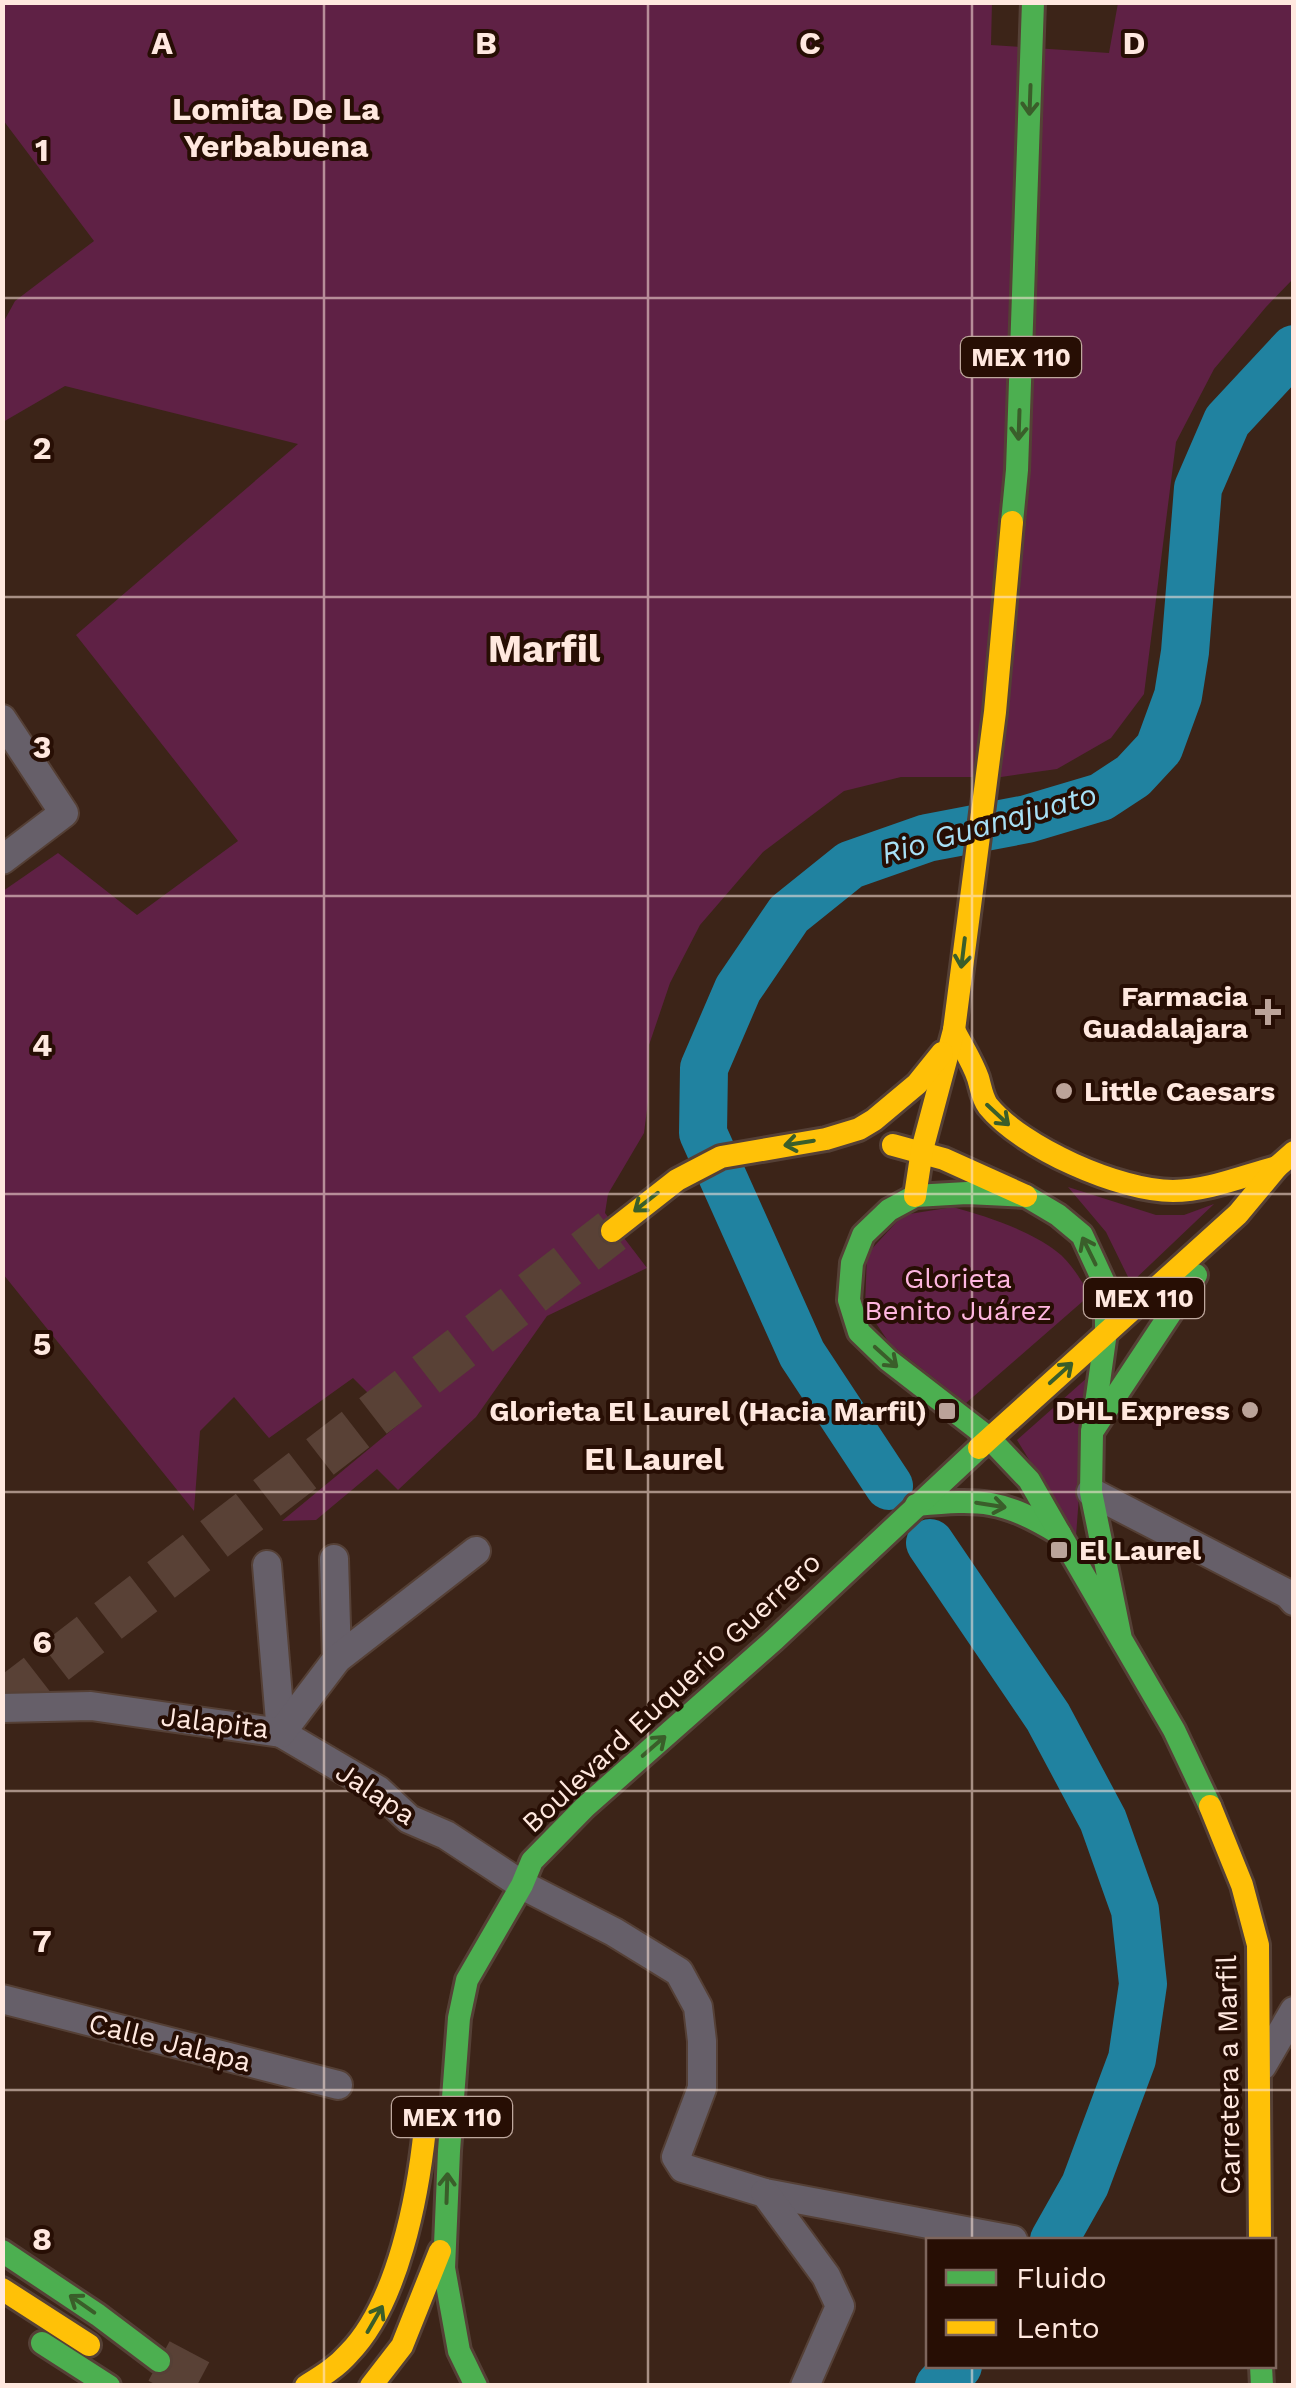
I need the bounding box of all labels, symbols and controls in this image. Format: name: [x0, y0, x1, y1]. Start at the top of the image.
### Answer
text: A: [151, 24, 173, 62]
text: B: [475, 24, 497, 62]
text: C: [799, 24, 821, 62]
text: D: [1123, 24, 1145, 62]
one-way arrow: [1020, 83, 1039, 115]
district label: Lomita De La Yerbabuena: [172, 90, 380, 165]
text: 1: [35, 131, 49, 169]
road number: MEX 110: [961, 337, 1081, 377]
one-way arrow: [1009, 408, 1028, 440]
text: 2: [32, 429, 52, 467]
district label: Marfil: [488, 627, 601, 671]
text: 3: [33, 728, 51, 766]
water label: Rio Guanajuato: [877, 776, 1101, 871]
one-way arrow: [953, 937, 972, 969]
place label: Farmacia Guadalajara: [1083, 980, 1249, 1045]
marker: Farmacia Guadalajara: [1257, 1001, 1279, 1023]
text: 4: [32, 1026, 52, 1064]
place label: Little Caesars: [1084, 1075, 1275, 1108]
marker: Little Caesars: [1053, 1080, 1075, 1102]
one-way arrow: [985, 1103, 1010, 1126]
one-way arrow: [784, 1134, 816, 1152]
one-way arrow: [633, 1192, 660, 1213]
one-way arrow: [1078, 1236, 1097, 1266]
park label: Glorieta Benito Juárez: [864, 1262, 1052, 1327]
road number: MEX 110: [1084, 1278, 1204, 1318]
text: 5: [33, 1325, 51, 1363]
one-way arrow: [873, 1345, 897, 1369]
one-way arrow: [1048, 1361, 1073, 1384]
place label: DHL Express: [1055, 1394, 1230, 1427]
place label: Glorieta El Laurel (Hacia Marfil): [489, 1395, 927, 1428]
marker: DHL Express: [1239, 1399, 1261, 1421]
marker: Glorieta El Laurel (Hacia Marfil): [936, 1400, 958, 1422]
district label: El Laurel: [584, 1440, 724, 1478]
one-way arrow: [974, 1497, 1007, 1515]
place label: El Laurel: [1079, 1534, 1202, 1567]
marker: El Laurel: [1048, 1539, 1070, 1561]
street label: Boulevard Euquerio Guerrero: [515, 1545, 827, 1839]
text: 6: [32, 1623, 52, 1661]
street label: Jalapita: [159, 1700, 271, 1745]
one-way arrow: [641, 1735, 666, 1758]
street label: Jalapa: [330, 1755, 422, 1832]
text: 7: [32, 1922, 52, 1960]
street label: Carretera a Marfil: [1210, 1954, 1247, 2195]
street label: Calle Jalapa: [85, 2006, 255, 2079]
road number: MEX 110: [392, 2097, 512, 2137]
one-way arrow: [438, 2173, 457, 2205]
text: 8: [32, 2220, 52, 2258]
legend: [926, 2238, 1276, 2368]
text: Fluido: [1016, 2260, 1107, 2295]
one-way arrow: [68, 2294, 96, 2315]
one-way arrow: [365, 2305, 385, 2334]
text: Lento: [1016, 2310, 1100, 2345]

